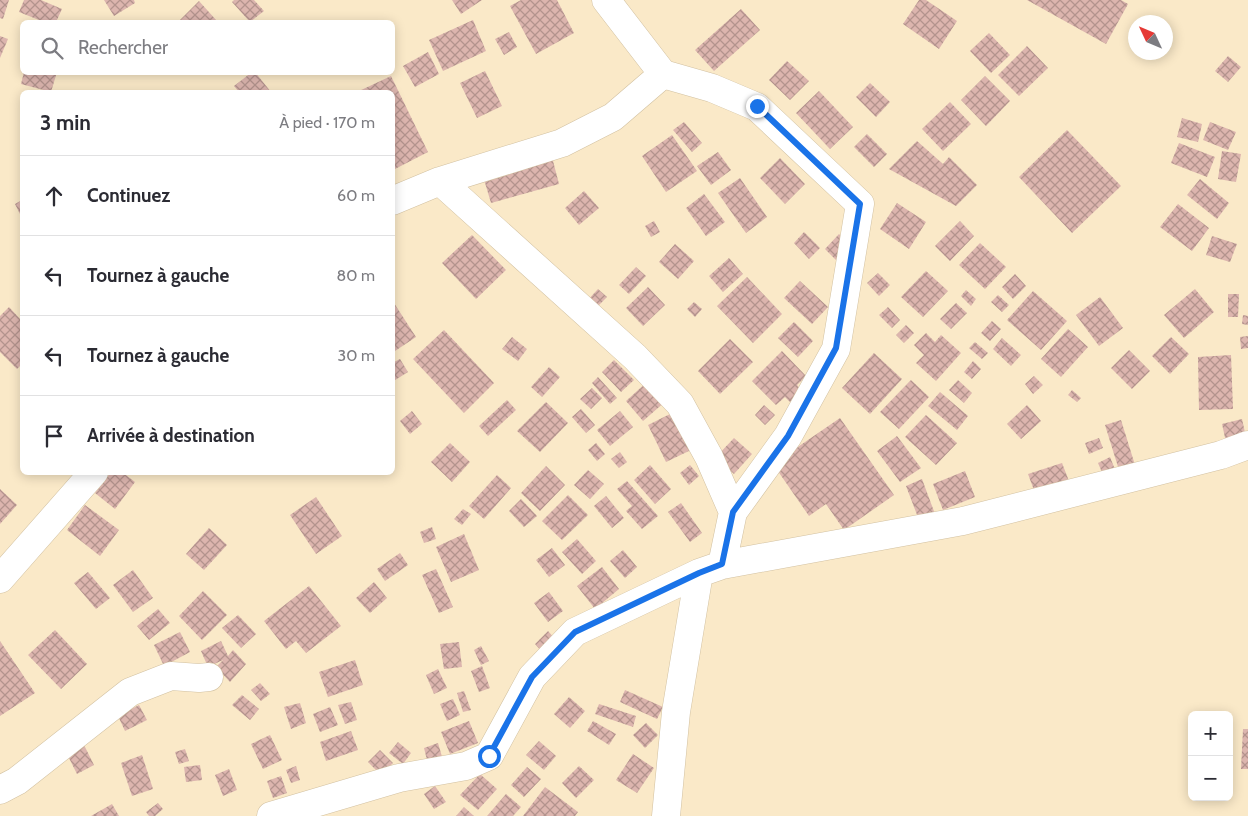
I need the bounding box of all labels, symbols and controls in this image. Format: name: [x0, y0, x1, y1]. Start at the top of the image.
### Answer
north arrow: [1128, 15, 1173, 60]
search box: [20, 20, 395, 75]
icon: search: [38, 34, 66, 62]
text: Rechercher: [78, 36, 168, 59]
route end: [746, 95, 769, 118]
text: 3 min: [40, 110, 91, 135]
text: À pied · 170 m: [279, 113, 375, 132]
icon: ahead: [40, 182, 68, 210]
text: Continuez: [87, 184, 170, 207]
text: 60 m: [337, 186, 375, 205]
icon: left: [40, 262, 68, 290]
text: Tournez à gauche: [87, 264, 229, 287]
text: 80 m: [337, 266, 375, 285]
icon: left: [40, 342, 68, 370]
text: Tournez à gauche: [87, 344, 229, 367]
text: 30 m: [338, 346, 375, 365]
icon: arrive: [40, 422, 68, 450]
text: Arrivée à destination: [87, 424, 255, 447]
map controls: [1188, 711, 1233, 801]
button: +: [1188, 711, 1233, 756]
route start: [478, 745, 501, 768]
button: −: [1188, 756, 1233, 801]

